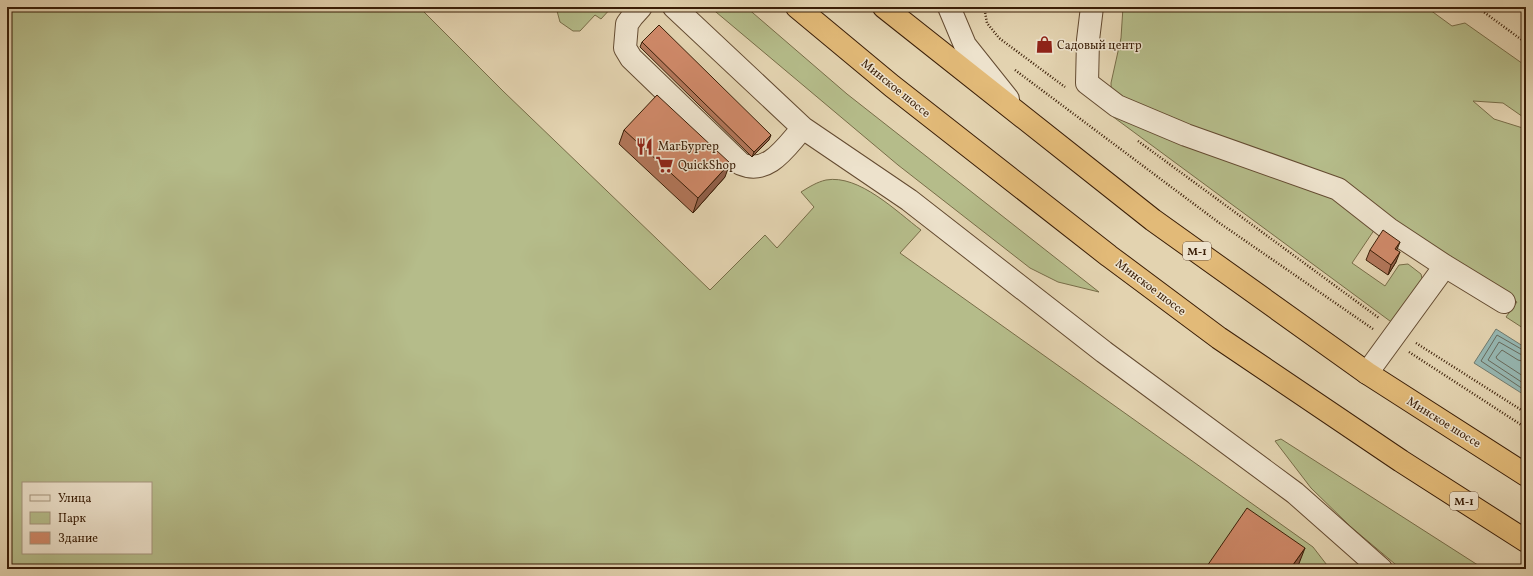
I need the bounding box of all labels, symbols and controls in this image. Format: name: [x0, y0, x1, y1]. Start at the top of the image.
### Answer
shop icon: Садовый центр: [1034, 35, 1054, 55]
place label: Садовый центр: [1057, 38, 1142, 54]
street label: Минское шоссе: [857, 56, 934, 122]
restaurant icon: МагБургер: [635, 136, 655, 156]
place label: МагБургер: [658, 139, 719, 155]
supermarket icon: QuickShop: [655, 155, 675, 175]
place label: QuickShop: [678, 158, 736, 174]
road number: М-1: [1183, 242, 1211, 260]
street label: Минское шоссе: [1112, 256, 1189, 320]
street label: Минское шоссе: [1403, 394, 1484, 452]
legend: [22, 482, 152, 554]
text: Улица: [58, 491, 91, 507]
road number: М-1: [1450, 492, 1478, 510]
text: Парк: [58, 511, 86, 527]
text: Здание: [58, 531, 98, 547]

